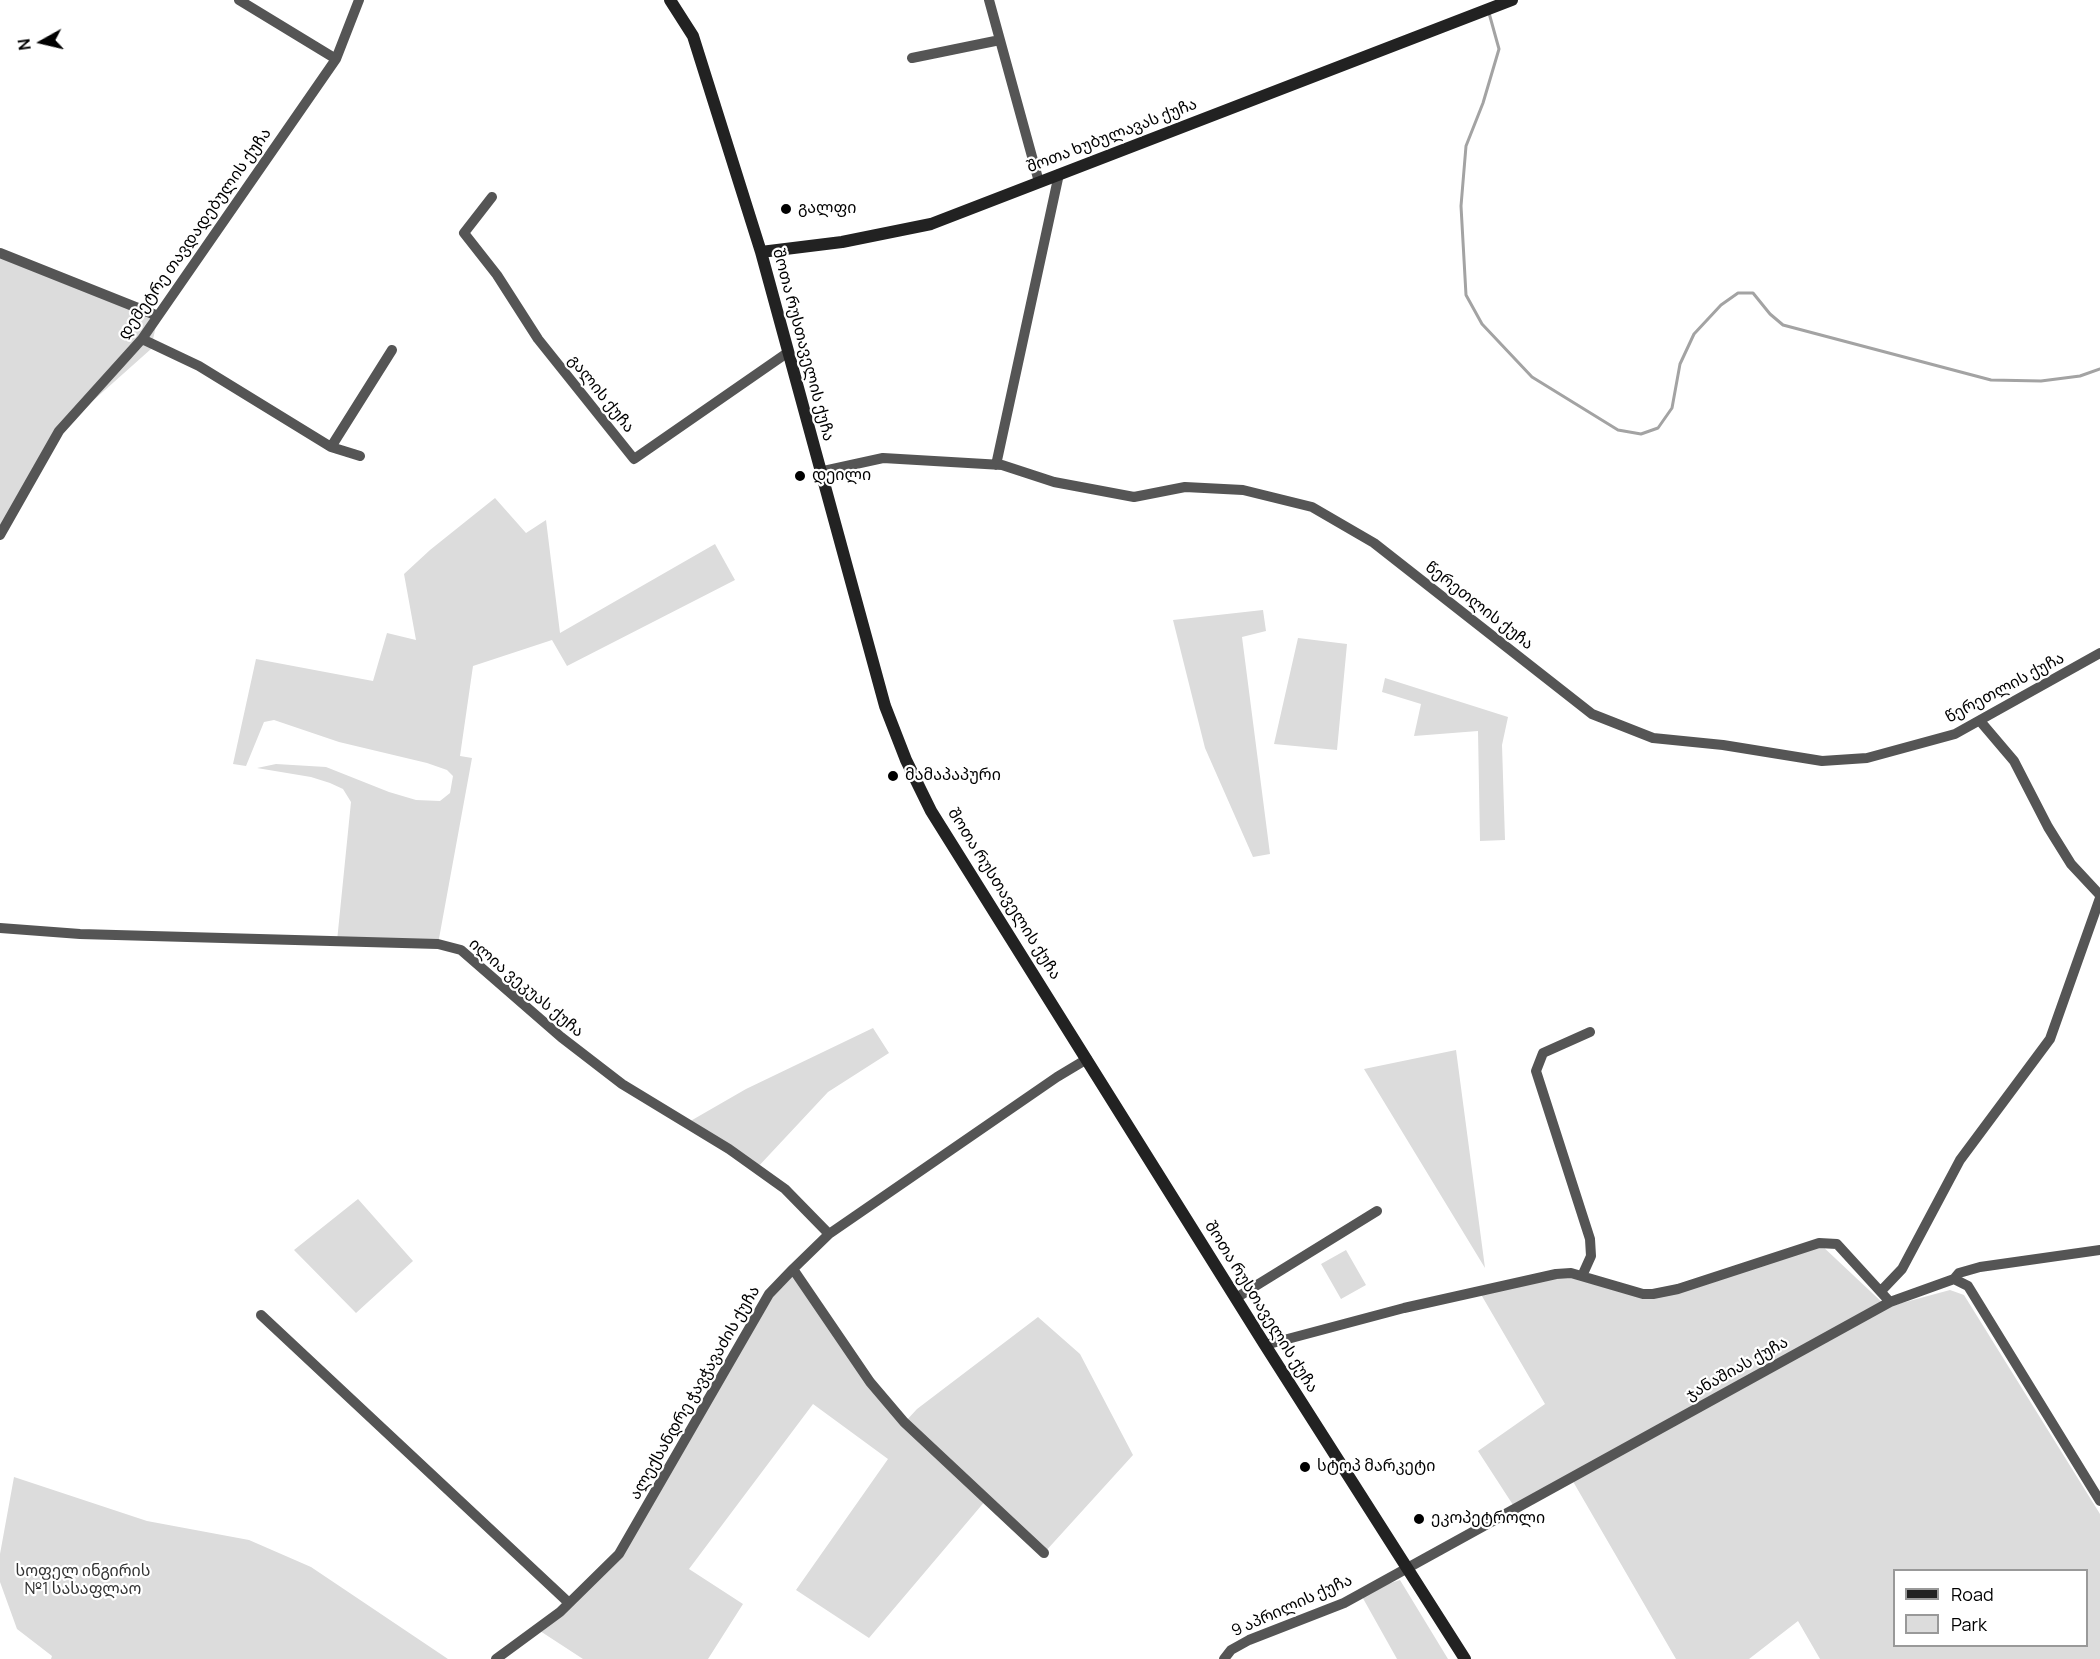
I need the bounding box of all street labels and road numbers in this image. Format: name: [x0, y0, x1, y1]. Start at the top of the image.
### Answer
street label: შოთა ხუბულავას ქუჩა: [1024, 95, 1200, 177]
street label: დემეტრე თავდადებულის ქუჩა: [114, 125, 276, 343]
street label: შოთა რუსთაველის ქუჩა: [768, 247, 838, 443]
street label: გალის ქუჩა: [564, 351, 638, 437]
street label: წერეთლის ქუჩა: [1421, 558, 1537, 654]
street label: წერეთლის ქუჩა: [1942, 649, 2068, 727]
street label: შოთა რუსთაველის ქუჩა: [943, 805, 1065, 983]
street label: ილია ვეკუას ქუჩა: [465, 934, 587, 1042]
street label: შოთა რუსთაველის ქუჩა: [1200, 1218, 1322, 1396]
street label: ალექსანდრე ჭავჭავაძის ქუჩა: [626, 1283, 764, 1503]
street label: ჯანაშიას ქუჩა: [1682, 1333, 1792, 1405]
street label: 9 აპრილის ქუჩა: [1229, 1571, 1355, 1641]

